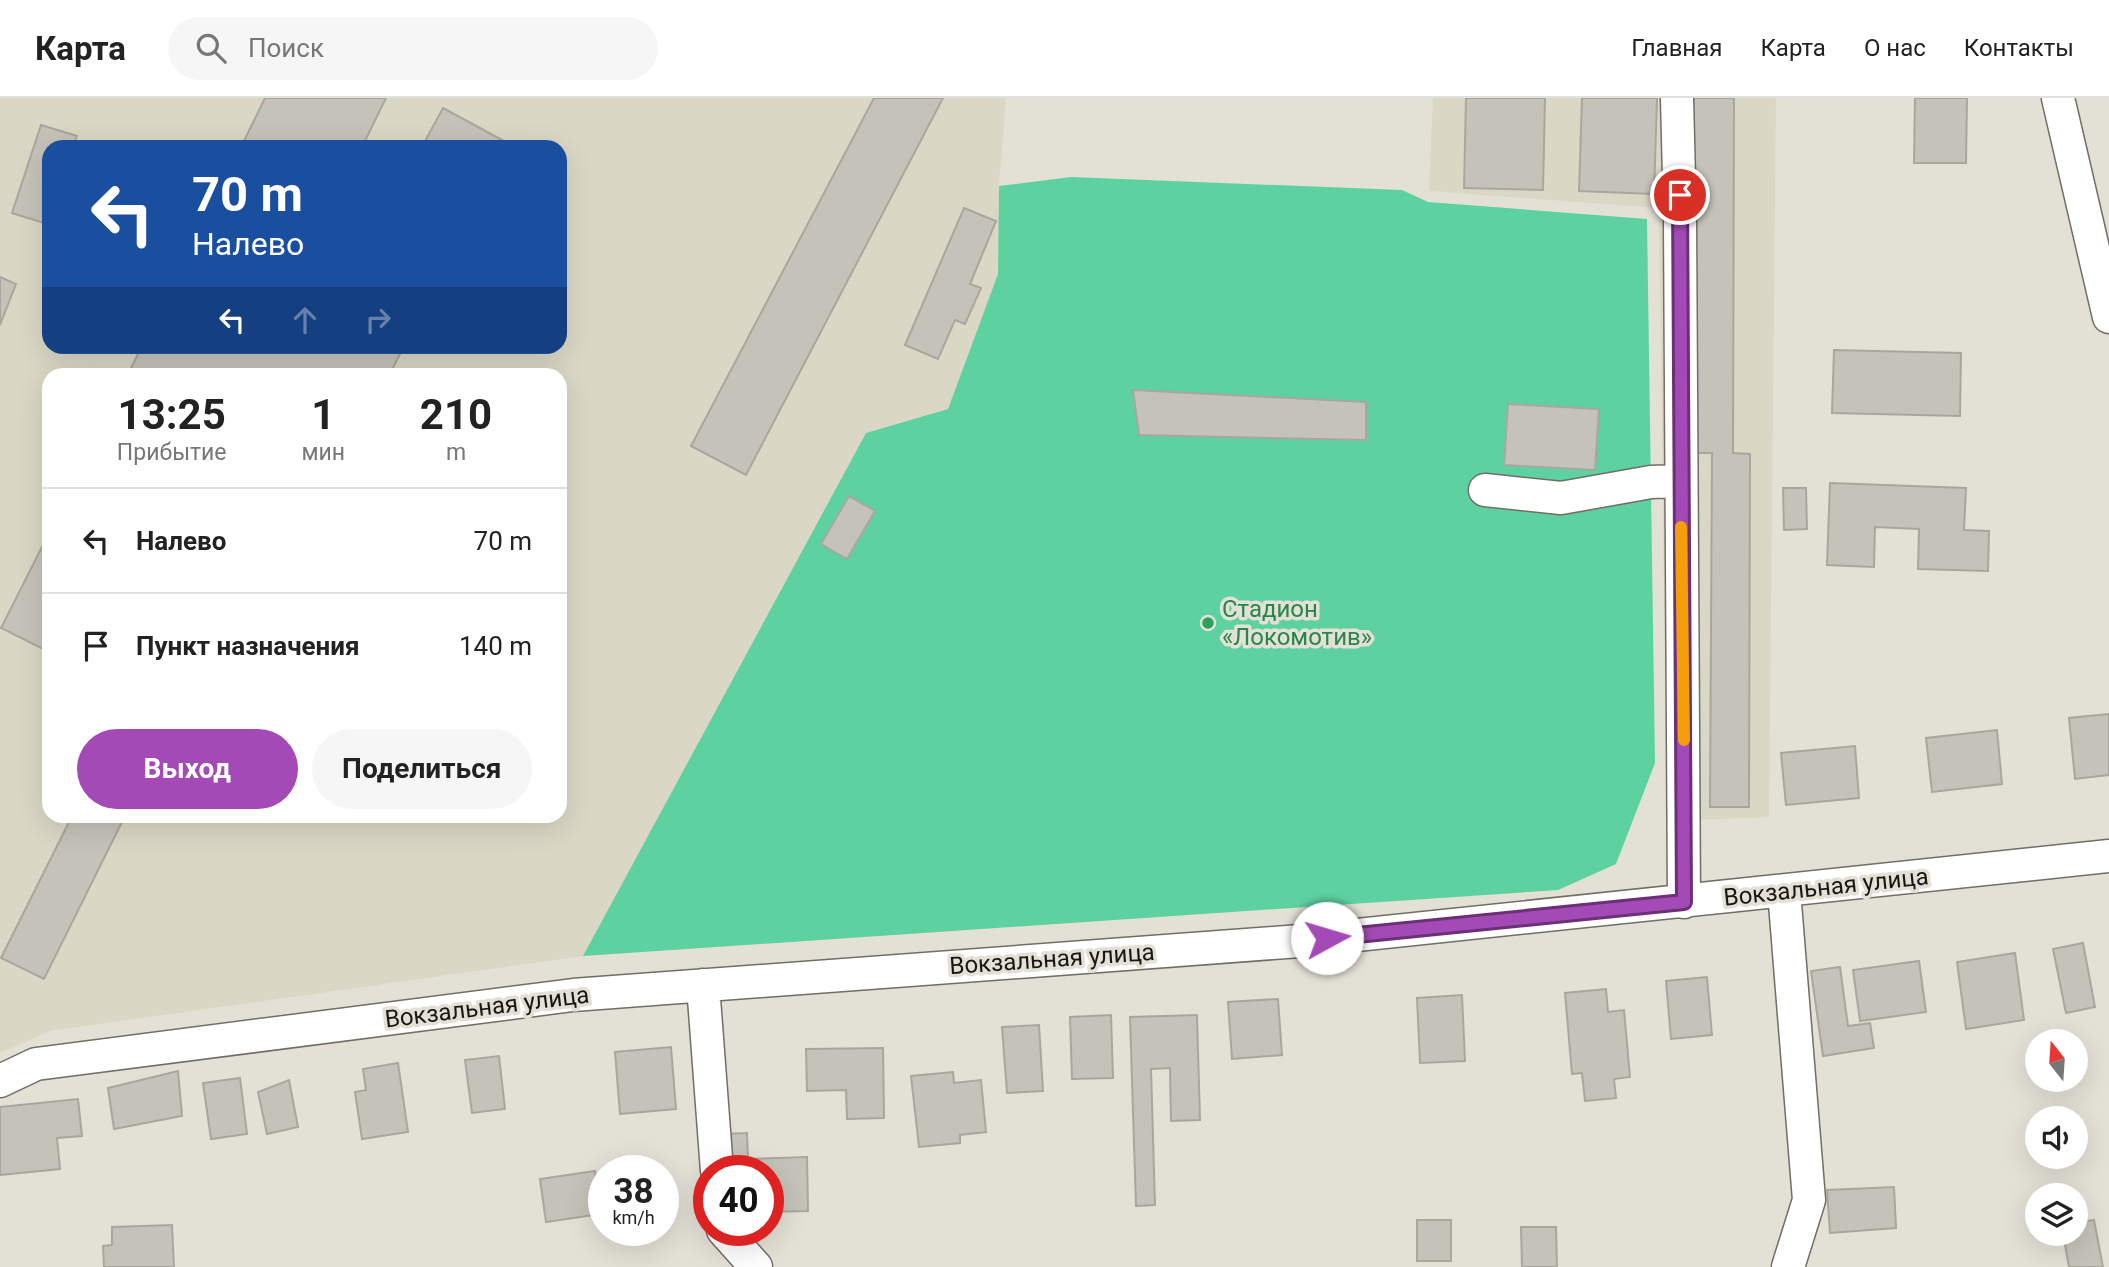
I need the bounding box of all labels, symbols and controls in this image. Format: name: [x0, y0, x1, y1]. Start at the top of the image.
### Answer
search box: [168, 17, 658, 80]
text: Карта: [35, 29, 126, 68]
icon: search: [192, 29, 230, 67]
text: Поиск: [248, 33, 324, 63]
text: Главная: [1631, 34, 1722, 62]
text: Карта: [1760, 34, 1826, 62]
text: О нас: [1864, 34, 1926, 62]
text: Контакты: [1964, 34, 2074, 62]
pin: [1650, 165, 1710, 225]
text: 70 m: [192, 166, 303, 223]
icon: left: [77, 168, 168, 259]
icon: arrive: [1661, 176, 1699, 214]
text: Налево: [192, 225, 304, 263]
icon: left: [213, 301, 251, 339]
icon: ahead: [286, 301, 324, 339]
icon: right: [359, 301, 397, 339]
text: 13:25: [118, 390, 226, 439]
text: 1: [311, 390, 335, 439]
text: 210: [420, 390, 492, 439]
text: Прибытие: [117, 439, 227, 466]
text: мин: [301, 439, 345, 466]
text: m: [446, 439, 466, 466]
icon: left: [77, 522, 115, 560]
text: Налево: [136, 526, 226, 556]
text: 70 m: [474, 526, 532, 556]
place label: Стадион «Локомотив»: [1222, 595, 1372, 651]
marker: Стадион «Локомотив»: [1200, 615, 1216, 631]
icon: arrive: [77, 627, 115, 665]
text: Пункт назначения: [136, 631, 360, 661]
text: 140 m: [459, 631, 532, 661]
button: Выход: [77, 729, 298, 809]
button: Поделиться: [312, 729, 532, 809]
street label: Вокзальная улица: [1722, 862, 1930, 912]
position arrow: [1290, 901, 1364, 975]
street label: Вокзальная улица: [948, 938, 1156, 980]
street label: Вокзальная улица: [383, 981, 591, 1033]
north arrow: [2025, 1029, 2088, 1092]
map controls: [2025, 1029, 2088, 1246]
button: sound: [2025, 1106, 2088, 1169]
speed limit sign: 40: [693, 1155, 784, 1246]
text: 38: [613, 1171, 654, 1212]
button: layers: [2025, 1183, 2088, 1246]
text: km/h: [612, 1207, 655, 1228]

